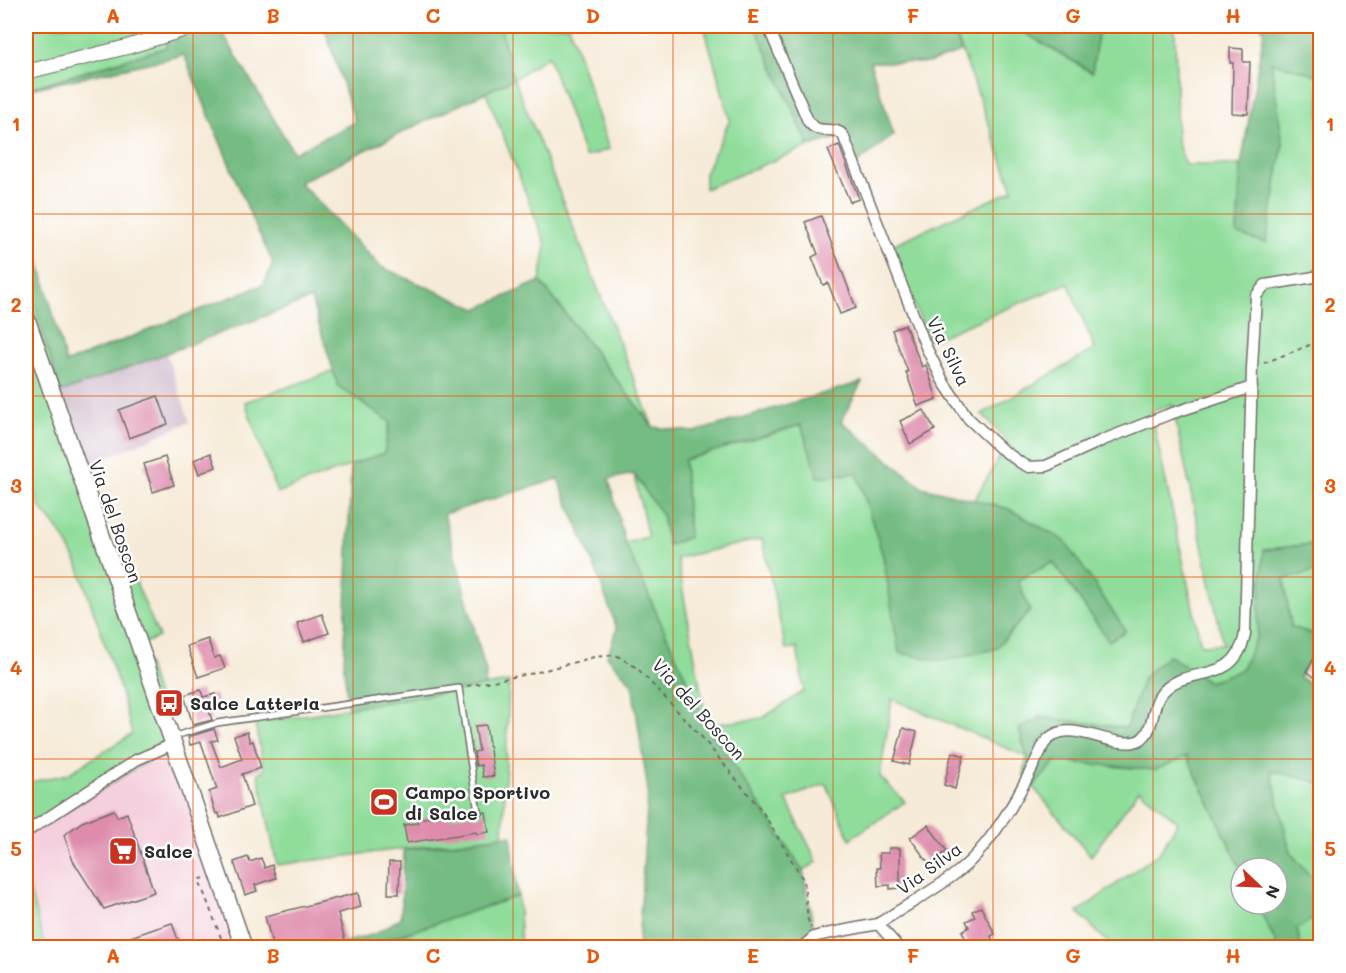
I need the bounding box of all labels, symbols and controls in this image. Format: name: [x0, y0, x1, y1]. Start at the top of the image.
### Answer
text: A: [106, 2, 120, 28]
text: B: [266, 2, 280, 28]
text: C: [426, 2, 441, 28]
text: D: [586, 2, 600, 28]
text: E: [747, 2, 759, 28]
text: F: [907, 2, 920, 28]
text: G: [1065, 2, 1081, 28]
text: H: [1225, 2, 1241, 28]
text: 1: [12, 110, 20, 136]
text: 1: [1326, 110, 1334, 136]
text: 2: [10, 291, 22, 317]
text: 2: [1324, 291, 1336, 317]
street label: Via Silva: [922, 312, 976, 390]
street label: Via del Boscon: [84, 456, 148, 586]
text: 3: [10, 472, 22, 498]
text: 3: [1324, 472, 1336, 498]
street label: Via del Boscon: [647, 653, 751, 765]
text: 4: [10, 654, 23, 680]
text: 4: [1324, 654, 1337, 680]
bus stop icon: Salce Latteria: [153, 687, 185, 719]
place label: Salce Latteria: [190, 691, 320, 715]
place label: Campo Sportivo di Salce: [405, 780, 550, 825]
sports icon: Campo Sportivo di Salce: [368, 786, 400, 818]
text: 5: [10, 835, 22, 861]
supermarket icon: Salce: [107, 835, 139, 867]
text: 5: [1324, 835, 1336, 861]
street label: Via Silva: [892, 836, 966, 900]
place label: Salce: [144, 839, 193, 863]
north arrow: [1229, 856, 1289, 916]
text: N: [1261, 882, 1285, 902]
text: A: [106, 942, 120, 968]
text: B: [266, 942, 280, 968]
text: C: [426, 942, 441, 968]
text: D: [586, 942, 600, 968]
text: E: [747, 942, 759, 968]
text: F: [907, 942, 920, 968]
text: G: [1065, 942, 1081, 968]
text: H: [1225, 942, 1241, 968]

